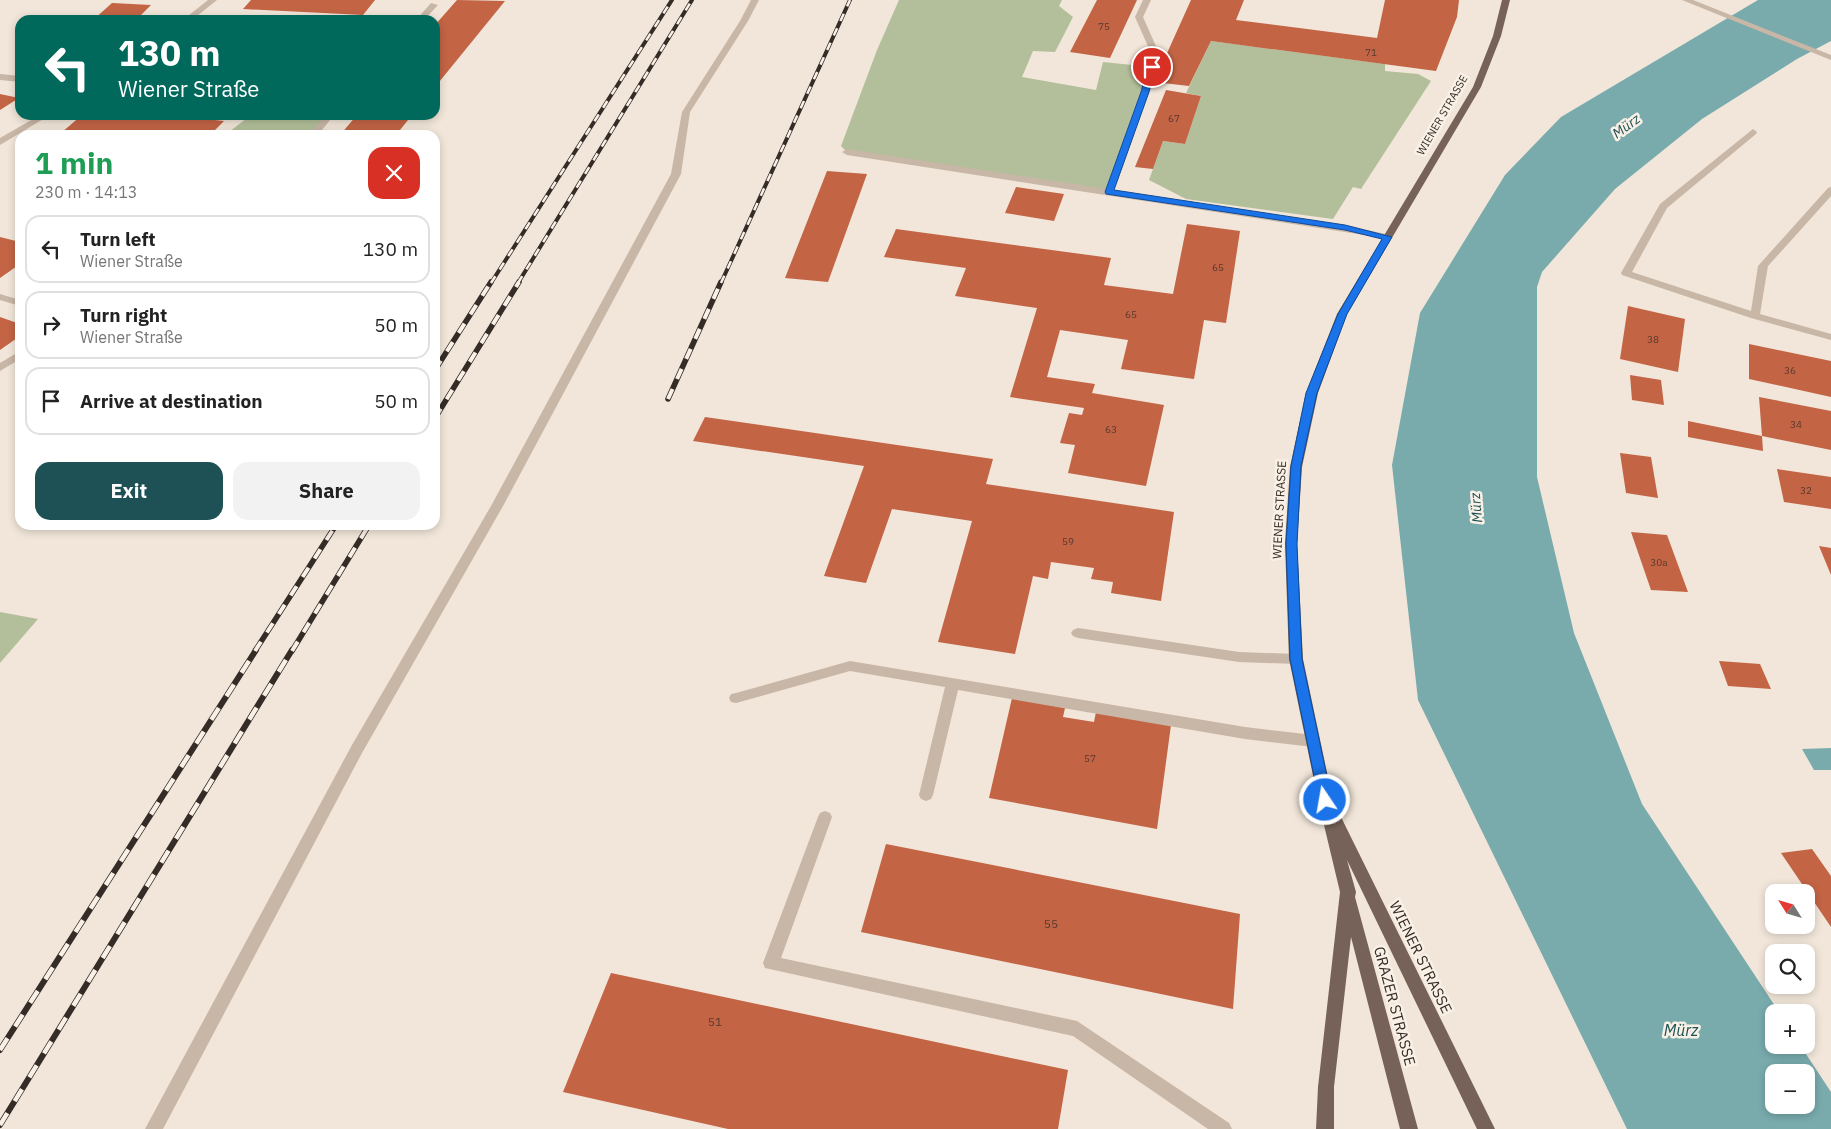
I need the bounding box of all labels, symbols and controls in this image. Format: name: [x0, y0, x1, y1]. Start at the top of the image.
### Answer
house number: 75: [1098, 20, 1110, 33]
text: 130 m: [118, 30, 221, 76]
icon: left: [35, 35, 100, 100]
pin: [1131, 46, 1173, 88]
house number: 71: [1365, 46, 1377, 59]
icon: arrive: [1138, 53, 1166, 81]
street label: WIENER STRASSE: [1413, 72, 1471, 158]
text: Wiener Straße: [118, 74, 259, 103]
water label: Mürz: [1608, 109, 1644, 142]
house number: 67: [1168, 112, 1180, 125]
text: 1 min: [35, 143, 113, 182]
button: close: [368, 147, 420, 199]
text: 230 m · 14:13: [35, 182, 137, 202]
text: Turn left: [80, 227, 156, 251]
icon: left: [37, 235, 65, 263]
text: 130 m: [363, 237, 418, 261]
text: Wiener Straße: [80, 251, 183, 271]
house number: 65: [1212, 261, 1224, 274]
text: Turn right: [80, 303, 167, 327]
house number: 65: [1125, 308, 1137, 321]
icon: right: [37, 311, 65, 339]
text: 50 m: [374, 313, 418, 337]
text: Wiener Straße: [80, 327, 183, 347]
house number: 38: [1647, 333, 1659, 346]
house number: 36: [1784, 364, 1796, 377]
icon: arrive: [37, 387, 65, 415]
text: Arrive at destination: [80, 389, 263, 413]
text: 50 m: [374, 389, 418, 413]
house number: 34: [1790, 418, 1802, 431]
house number: 63: [1105, 423, 1117, 436]
street label: WIENER STRASSE: [1269, 460, 1289, 560]
button: Exit: [35, 462, 223, 520]
button: Share: [233, 462, 420, 520]
house number: 32: [1800, 484, 1812, 497]
water label: Mürz: [1466, 491, 1486, 524]
house number: 59: [1062, 535, 1074, 548]
house number: 30a: [1650, 556, 1668, 569]
house number: 57: [1084, 752, 1096, 765]
position arrow: [1298, 773, 1350, 825]
north arrow: [1765, 884, 1815, 934]
map controls: [1765, 884, 1815, 1114]
street label: WIENER STRASSE: [1386, 898, 1456, 1016]
house number: 55: [1044, 916, 1058, 931]
street label: GRAZER STRASSE: [1370, 944, 1420, 1068]
button: search: [1765, 944, 1815, 994]
button: +: [1765, 1004, 1815, 1054]
house number: 51: [708, 1014, 722, 1029]
water label: Mürz: [1664, 1020, 1699, 1040]
button: −: [1765, 1064, 1815, 1114]

